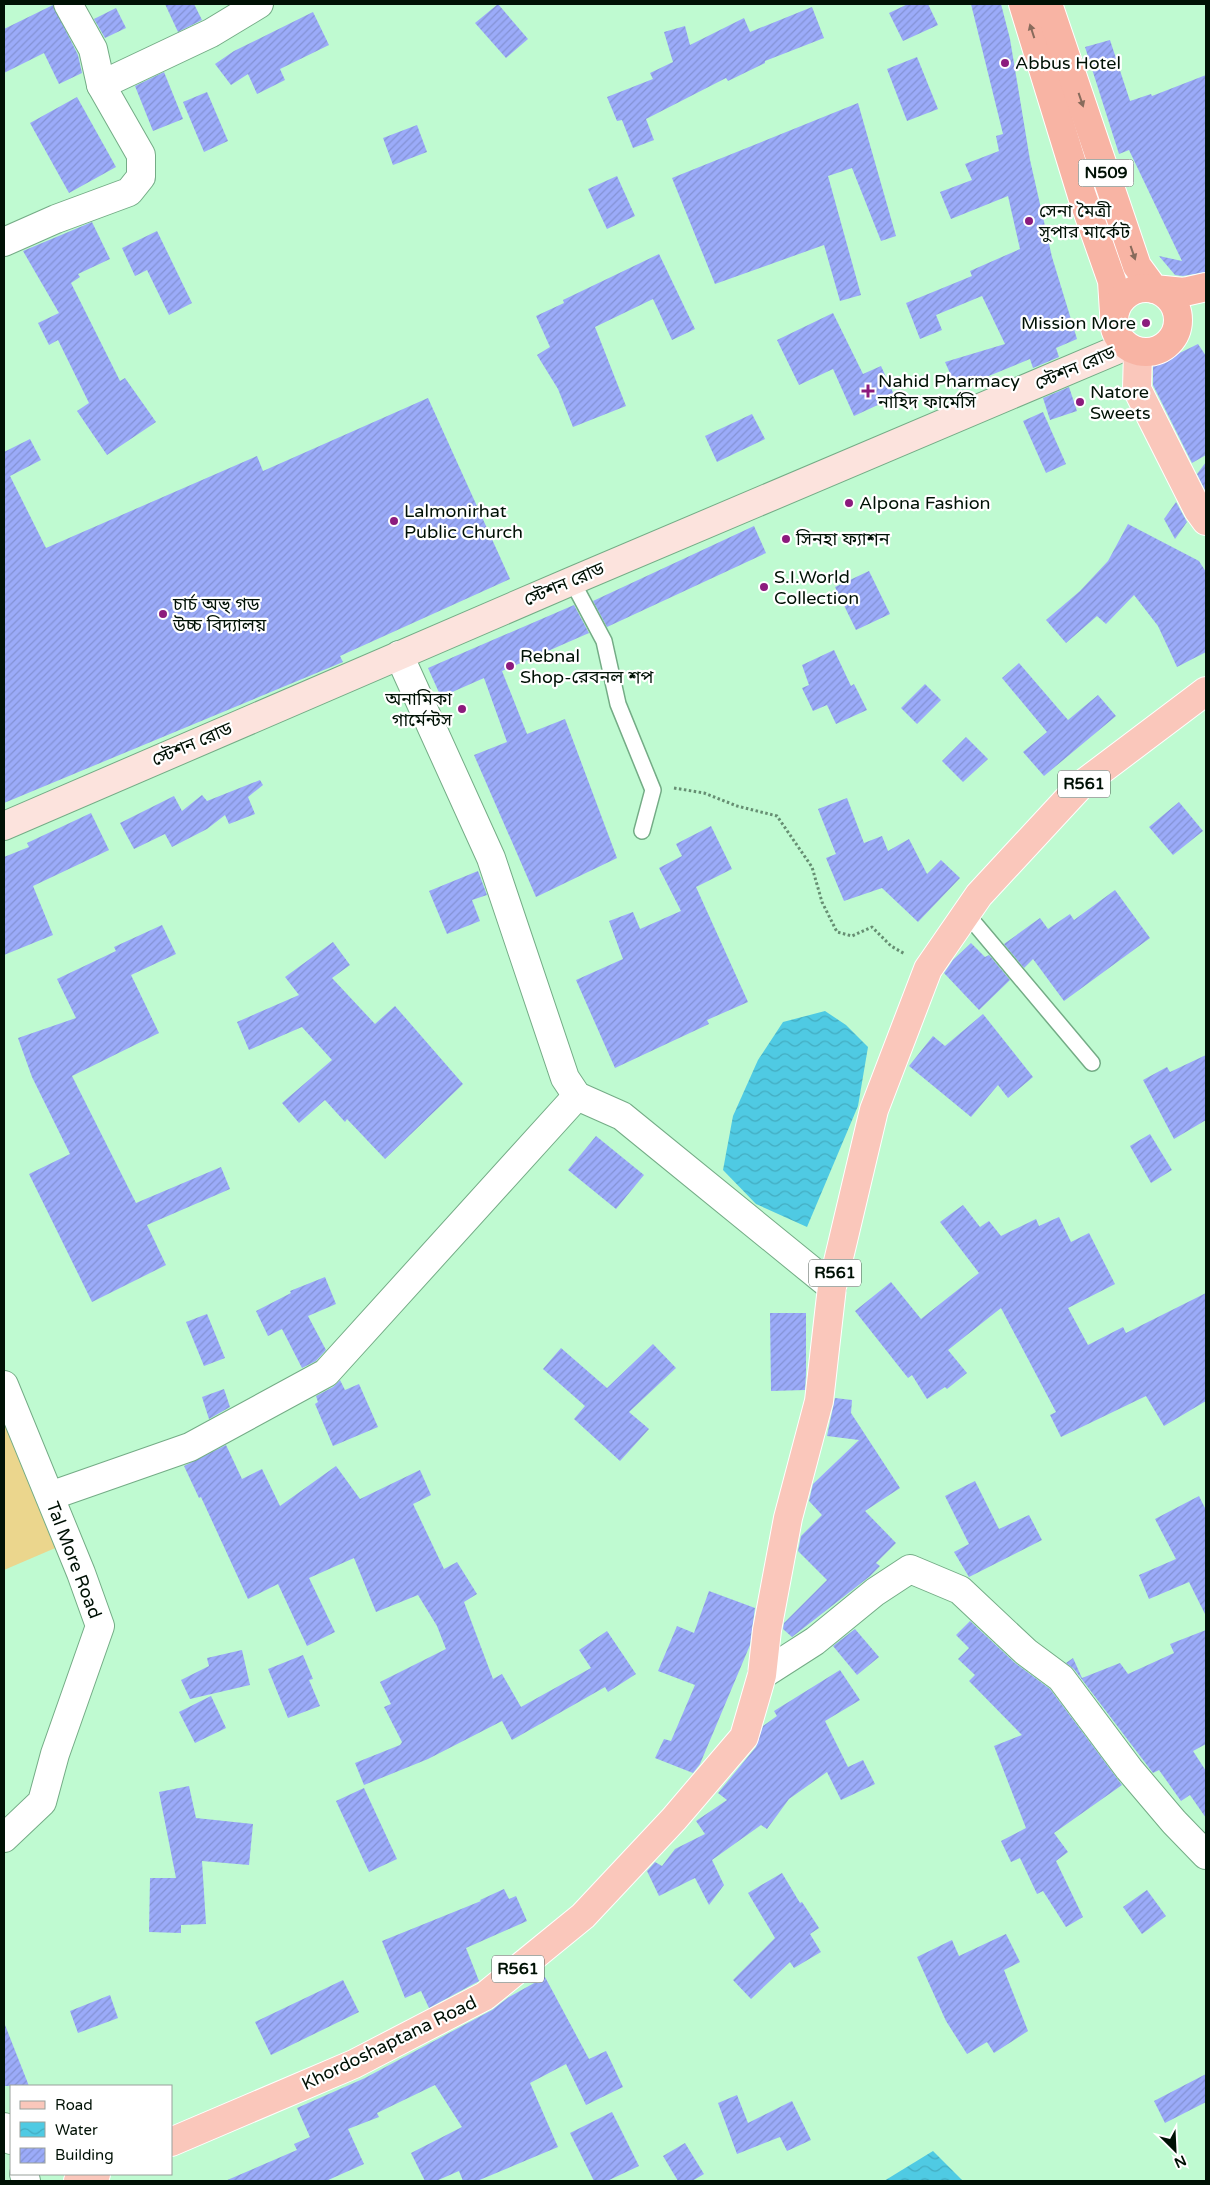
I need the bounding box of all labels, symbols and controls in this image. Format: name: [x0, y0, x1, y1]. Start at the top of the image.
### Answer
one-way arrow: [1028, 23, 1036, 38]
place label: Abbus Hotel: [1015, 52, 1121, 74]
marker: Abbus Hotel: [999, 57, 1011, 69]
one-way arrow: [1077, 92, 1085, 107]
road number: N509: [1078, 160, 1134, 187]
place label: সেনা মৈত্রী সুপার মার্কেট: [1038, 200, 1131, 243]
marker: সেনা মৈত্রী সুপার মার্কেট: [1023, 215, 1035, 227]
one-way arrow: [1130, 246, 1137, 261]
place label: Mission More: [1021, 312, 1136, 334]
marker: Mission More: [1140, 317, 1152, 329]
street label: স্টেশন রোড: [1031, 341, 1119, 395]
place label: Nahid Pharmacy নাহিদ ফার্মেসি: [877, 370, 1020, 413]
place label: Natore Sweets: [1090, 381, 1151, 424]
marker: Nahid Pharmacy নাহিদ ফার্মেসি: [862, 385, 874, 397]
marker: Natore Sweets: [1074, 396, 1086, 408]
place label: Alpona Fashion: [859, 492, 991, 514]
marker: Alpona Fashion: [843, 497, 855, 509]
place label: Lalmonirhat Public Church: [404, 500, 523, 543]
marker: Lalmonirhat Public Church: [388, 515, 400, 527]
place label: সিনহা ফ্যাশন: [795, 528, 891, 550]
marker: সিনহা ফ্যাশন: [780, 533, 792, 545]
street label: স্টেশন রোড: [520, 557, 608, 611]
place label: S.I.World Collection: [774, 566, 859, 609]
marker: S.I.World Collection: [758, 581, 770, 593]
place label: চার্চ অভ্ গড ‍উচ্চ বিদ্যালয়: [172, 593, 267, 636]
marker: চার্চ অভ্ গড ‍উচ্চ বিদ্যালয়: [157, 608, 169, 620]
place label: Rebnal Shop-রেবনল শপ: [520, 645, 654, 688]
marker: Rebnal Shop-রেবনল শপ: [504, 660, 516, 672]
place label: অনামিকা গার্মেন্টস: [384, 688, 453, 731]
marker: অনামিকা গার্মেন্টস: [456, 703, 468, 715]
street label: স্টেশন রোড: [148, 717, 236, 771]
road number: R561: [1058, 771, 1110, 798]
road number: R561: [809, 1260, 861, 1286]
street label: Tal More Road: [42, 1498, 106, 1622]
road number: R561: [492, 1956, 544, 1982]
street label: Khordoshaptana Road: [298, 1991, 480, 2095]
legend: [10, 2085, 172, 2175]
text: Road: [55, 2096, 93, 2114]
text: Water: [55, 2121, 98, 2139]
north arrow: [1150, 2125, 1200, 2175]
text: Building: [55, 2146, 114, 2164]
text: N: [1171, 2151, 1189, 2171]

